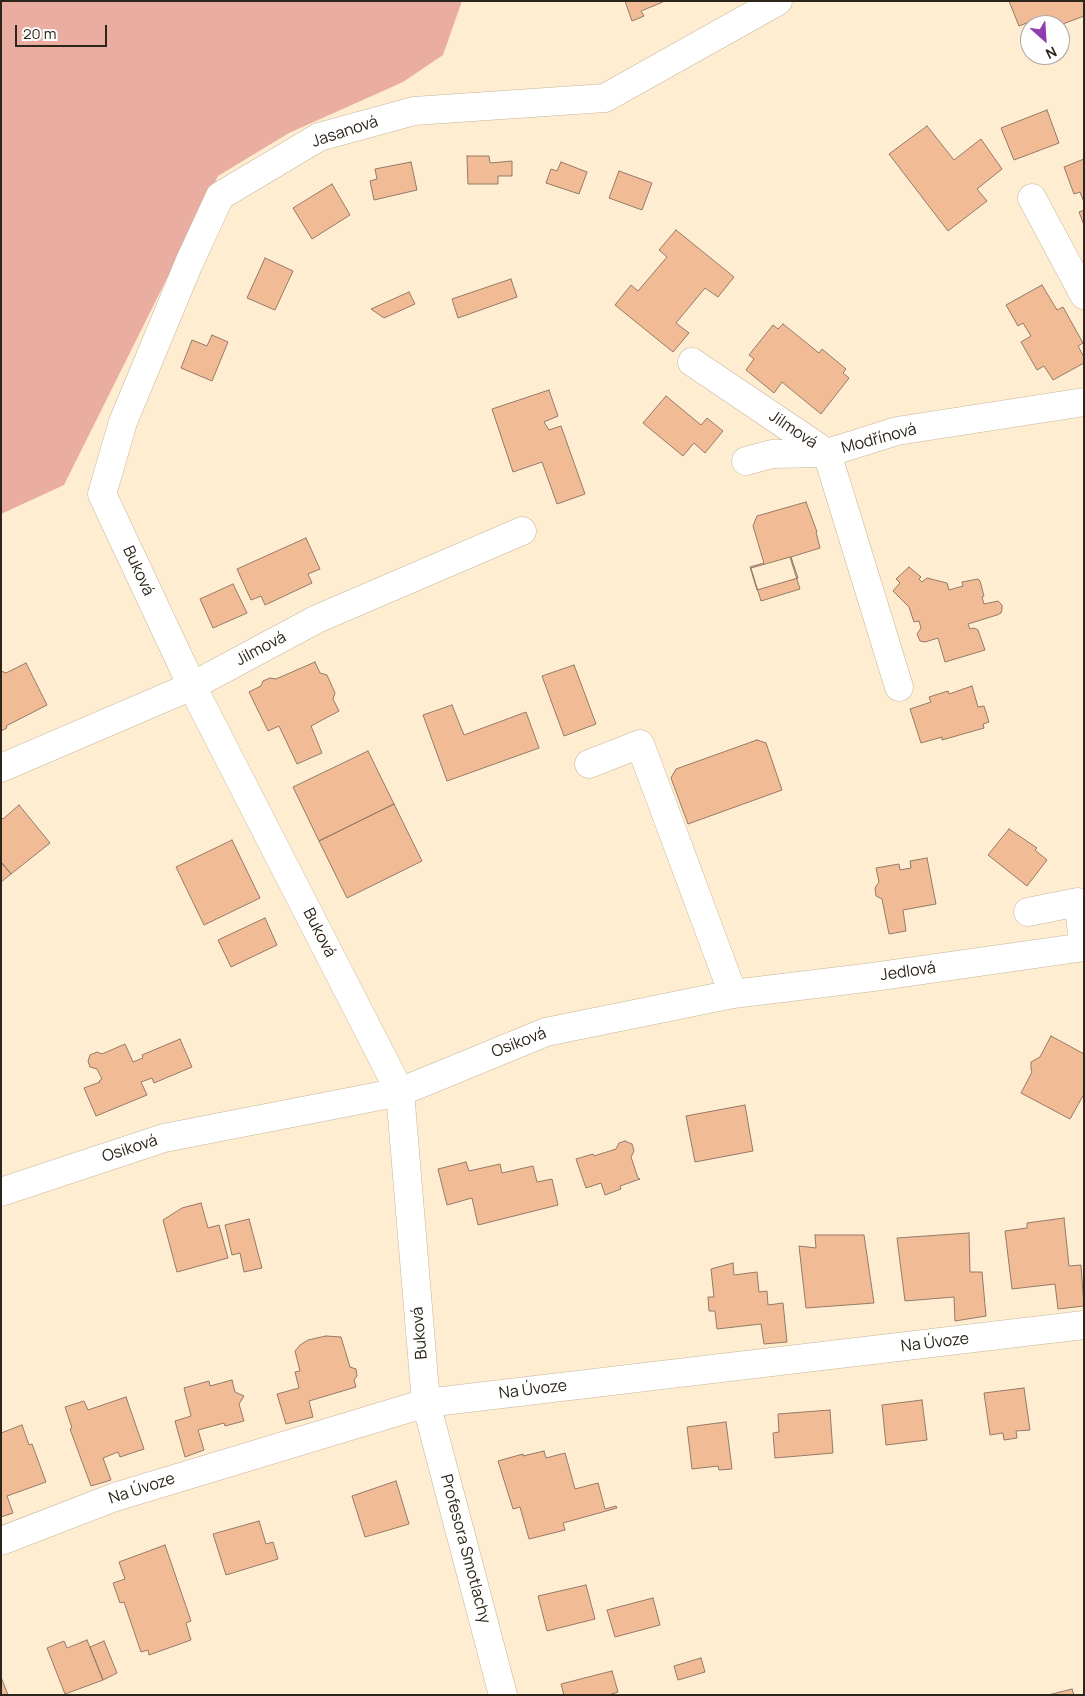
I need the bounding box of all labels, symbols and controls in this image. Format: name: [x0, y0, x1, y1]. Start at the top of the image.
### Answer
scale bar: [18, 15, 110, 47]
north arrow: [1020, 15, 1070, 65]
text: 20 m: [23, 23, 56, 44]
text: N: [1043, 42, 1060, 64]
street label: Jasanová: [309, 112, 381, 152]
street label: Jilmová: [765, 407, 821, 453]
street label: Modřínová: [839, 420, 919, 458]
street label: Buková: [118, 543, 158, 599]
street label: Jilmová: [233, 628, 289, 670]
street label: Buková: [298, 905, 340, 961]
street label: Jedlová: [879, 959, 937, 985]
street label: Osiková: [489, 1024, 549, 1062]
street label: Osiková: [100, 1131, 160, 1167]
street label: Buková: [408, 1306, 432, 1360]
street label: Na Úvoze: [900, 1329, 970, 1357]
street label: Na Úvoze: [498, 1376, 568, 1404]
street label: Na Úvoze: [107, 1469, 177, 1509]
street label: Profesora Smotlachy: [436, 1472, 494, 1626]

